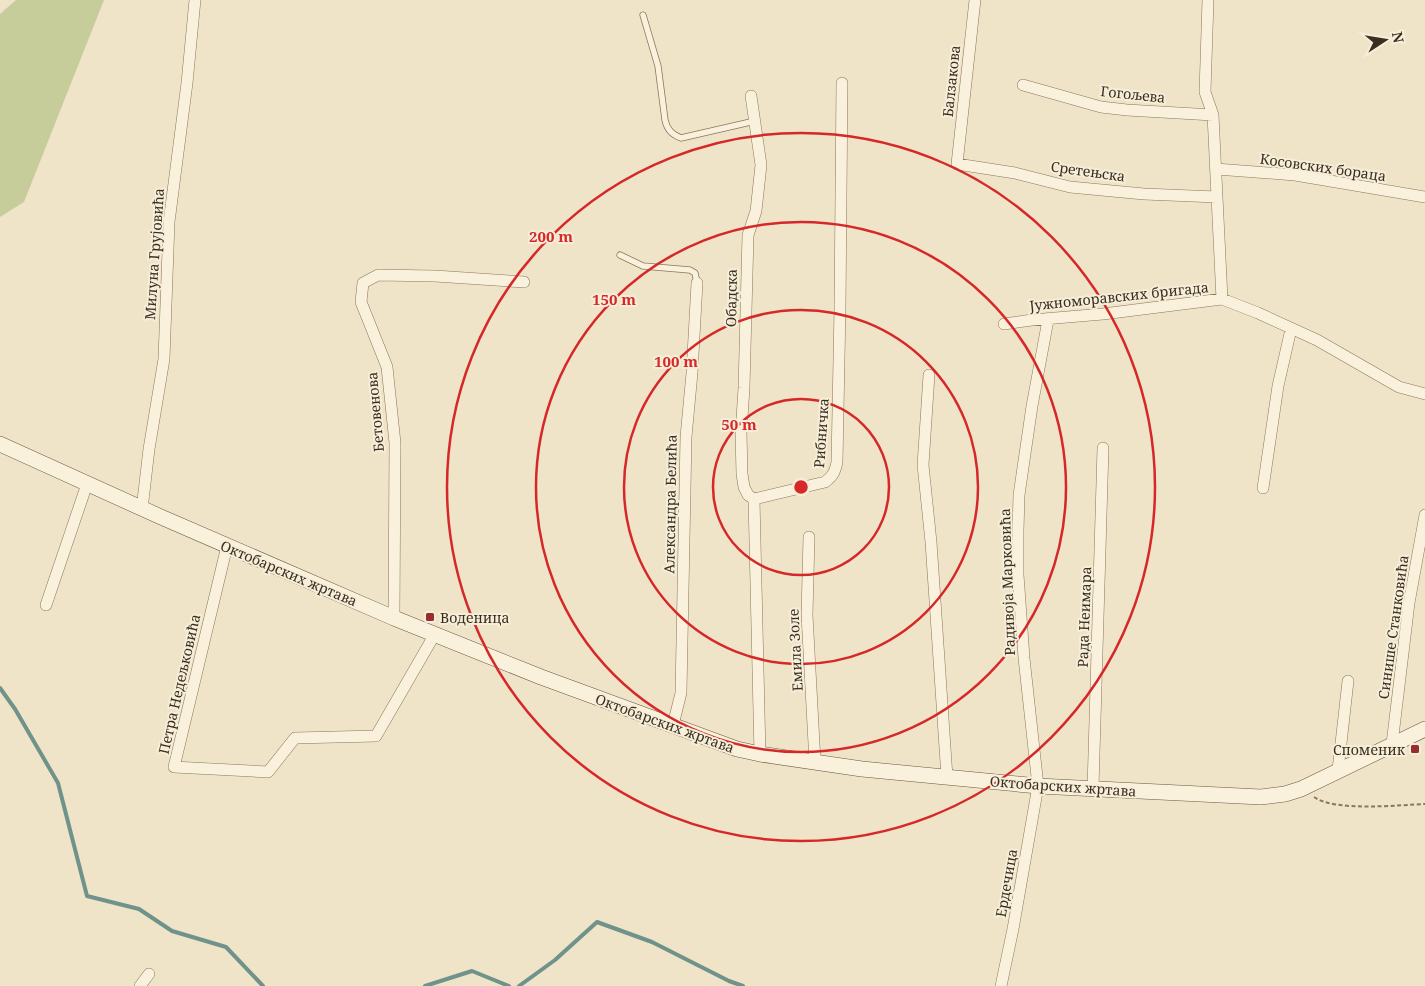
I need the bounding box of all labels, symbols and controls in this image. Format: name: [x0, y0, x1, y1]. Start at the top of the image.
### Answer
north arrow: [1360, 15, 1410, 65]
text: N: [1388, 30, 1409, 45]
street label: Балзакова: [938, 44, 964, 118]
street label: Гогољева: [1100, 81, 1166, 107]
street label: Косовских бораца: [1259, 149, 1387, 185]
street label: Сретењска: [1050, 156, 1126, 186]
street label: Милуна Грујовића: [140, 187, 168, 321]
text: 200 m: [529, 226, 573, 246]
street label: Обадска: [721, 269, 741, 327]
street label: Јужноморавских бригада: [1027, 277, 1210, 315]
text: 150 m: [592, 289, 636, 309]
text: 100 m: [654, 351, 698, 371]
street label: Бетовенова: [362, 371, 388, 453]
street label: Рибничка: [809, 397, 833, 469]
text: 50 m: [721, 414, 757, 434]
street label: Александра Белића: [659, 434, 681, 574]
centre of rings: [792, 478, 810, 496]
street label: Радивоја Марковића: [995, 508, 1019, 656]
street label: Октобарских жртава: [218, 536, 360, 610]
street label: Синише Станковића: [1373, 554, 1413, 700]
street label: Рада Неимара: [1073, 566, 1095, 668]
place label: Воденица: [440, 608, 509, 627]
street label: Емила Золе: [783, 608, 807, 692]
marker: Воденица: [424, 611, 436, 623]
street label: Петра Недељковића: [154, 612, 204, 756]
street label: Октобарских жртава: [593, 689, 737, 757]
place label: Споменик: [1333, 740, 1406, 759]
marker: Споменик: [1409, 743, 1421, 755]
street label: Октобарских жртава: [989, 771, 1137, 801]
street label: Ердечица: [991, 847, 1021, 919]

